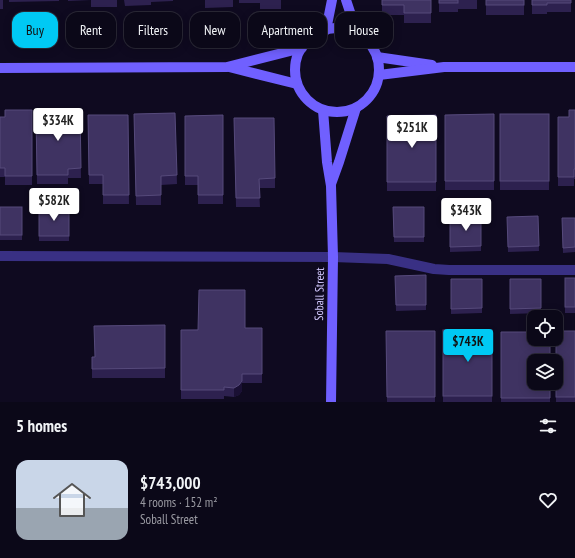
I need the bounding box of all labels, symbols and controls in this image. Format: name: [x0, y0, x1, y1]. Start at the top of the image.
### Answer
chip: Buy: [12, 12, 58, 48]
chip: Rent: [66, 12, 116, 48]
chip: Filters: [124, 12, 182, 48]
chip: New: [190, 12, 240, 48]
chip: Apartment: [248, 12, 327, 48]
chip: House: [335, 12, 393, 48]
pin: $334K: [30, 108, 86, 142]
text: $334K: [42, 112, 74, 129]
pin: $251K: [384, 115, 440, 149]
text: $251K: [396, 119, 428, 136]
pin: $582K: [26, 188, 82, 222]
text: $582K: [38, 192, 70, 209]
pin: $343K: [438, 198, 494, 232]
text: $343K: [450, 202, 482, 219]
street label: Soball Street: [311, 267, 327, 321]
map controls: [527, 310, 563, 390]
button: locate: [527, 310, 563, 346]
pin: $743K: [440, 329, 496, 363]
text: $743K: [452, 333, 484, 350]
button: layers: [527, 354, 563, 390]
text: 5 homes: [16, 415, 67, 437]
icon: filters: [537, 415, 559, 437]
text: $743,000: [140, 472, 201, 494]
icon: home: [48, 476, 96, 524]
icon: heart: [537, 489, 559, 511]
text: 4 rooms · 152 m²: [140, 494, 218, 511]
text: Soball Street: [140, 511, 198, 528]

